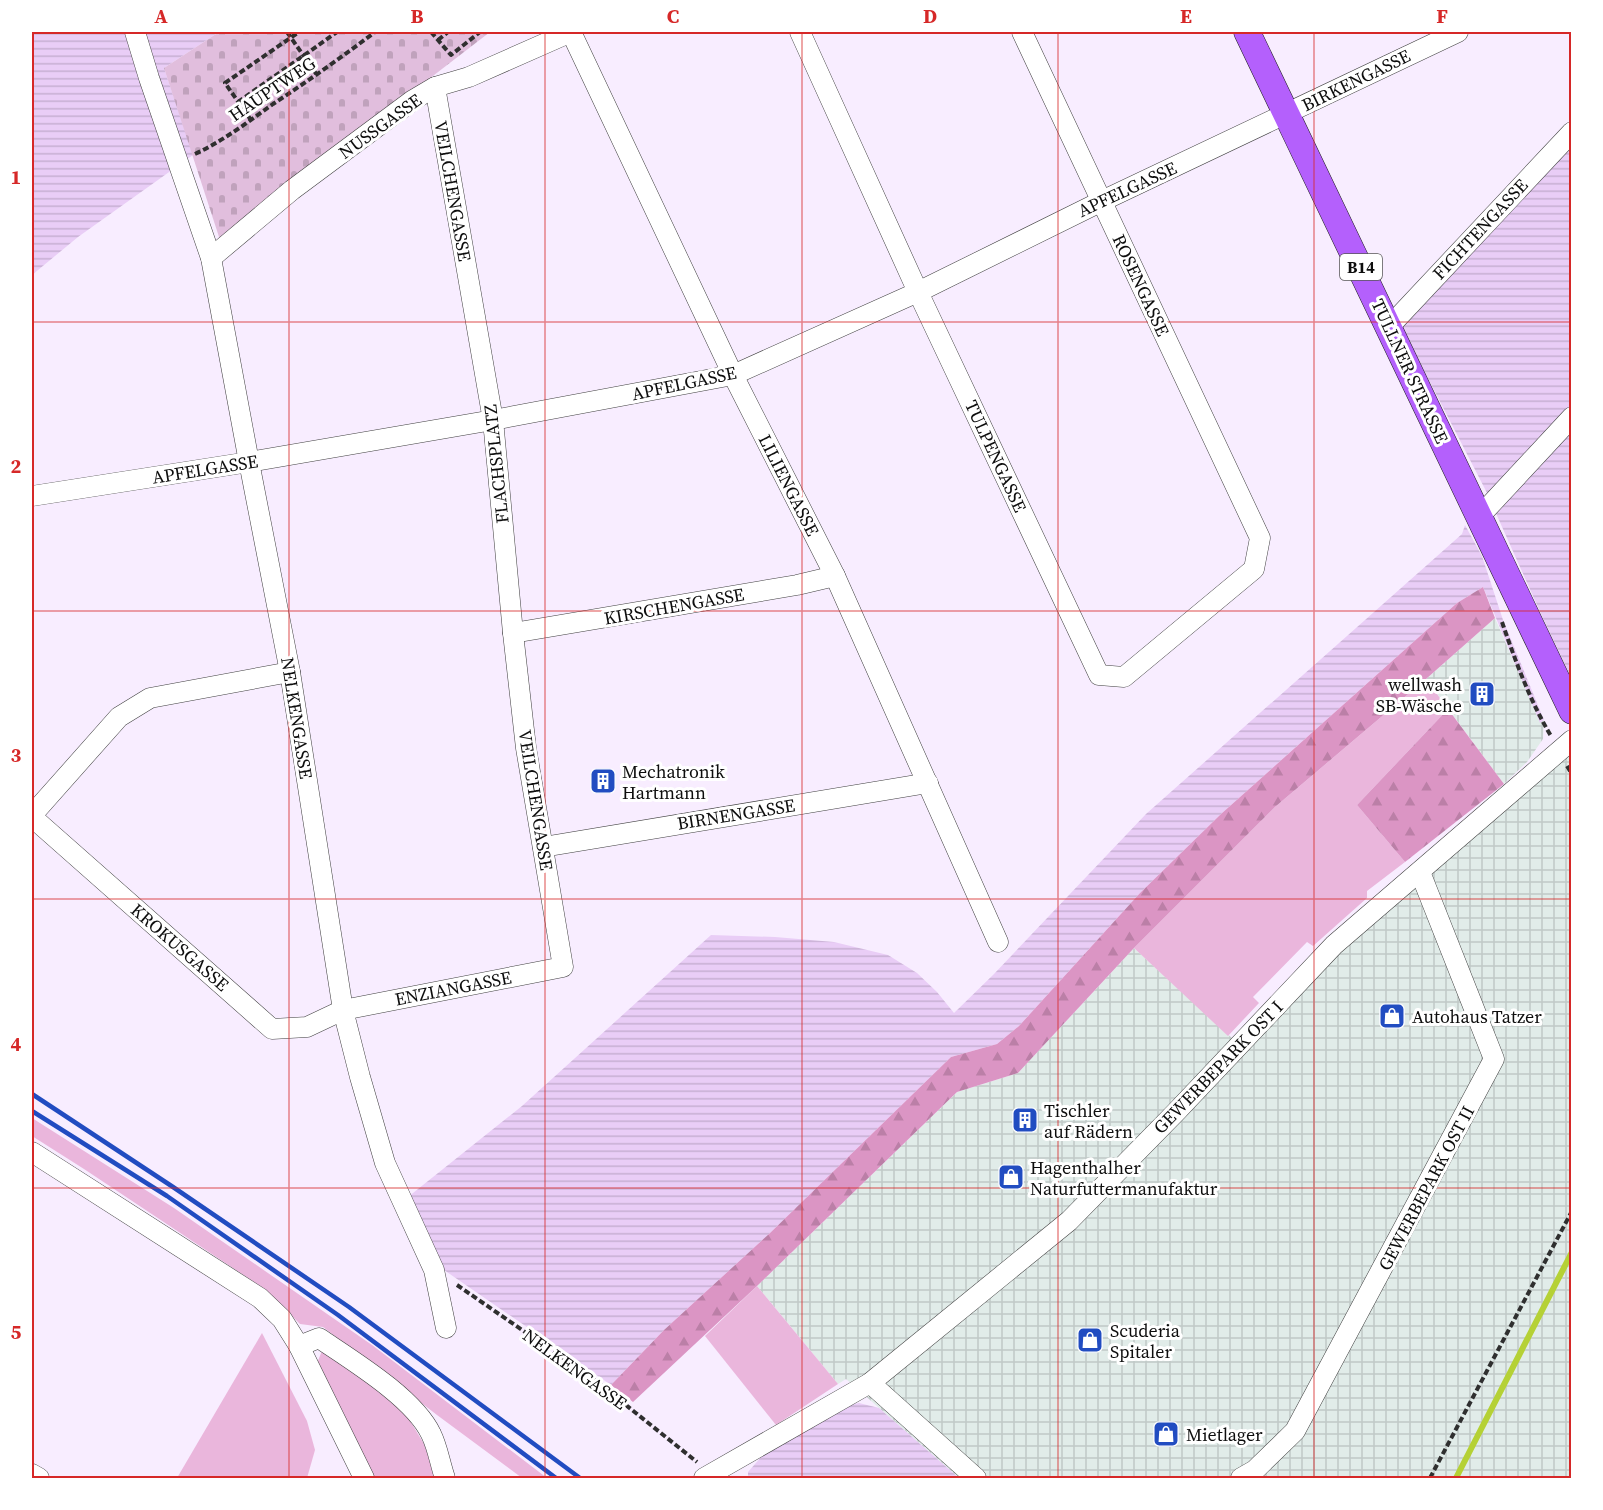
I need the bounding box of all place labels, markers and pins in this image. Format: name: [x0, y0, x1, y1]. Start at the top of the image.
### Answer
place label: wellwash SB-Wäsche: [1376, 672, 1462, 718]
building icon: wellwash SB-Wäsche: [1467, 679, 1497, 709]
place label: Mechatronik Hartmann: [622, 759, 725, 805]
building icon: Mechatronik Hartmann: [588, 766, 618, 796]
shop icon: Autohaus Tatzer: [1377, 1001, 1407, 1031]
place label: Autohaus Tatzer: [1412, 1004, 1542, 1029]
place label: Tischler auf Rädern: [1044, 1098, 1133, 1144]
building icon: Tischler auf Rädern: [1010, 1105, 1040, 1135]
place label: Hagenthalher Naturfuttermanufaktur: [1030, 1155, 1218, 1201]
shop icon: Hagenthalher Naturfuttermanufaktur: [996, 1162, 1026, 1192]
place label: Scuderia Spitaler: [1110, 1318, 1181, 1364]
shop icon: Scuderia Spitaler: [1075, 1325, 1105, 1355]
shop icon: Mietlager: [1151, 1419, 1181, 1449]
place label: Mietlager: [1186, 1422, 1263, 1447]

